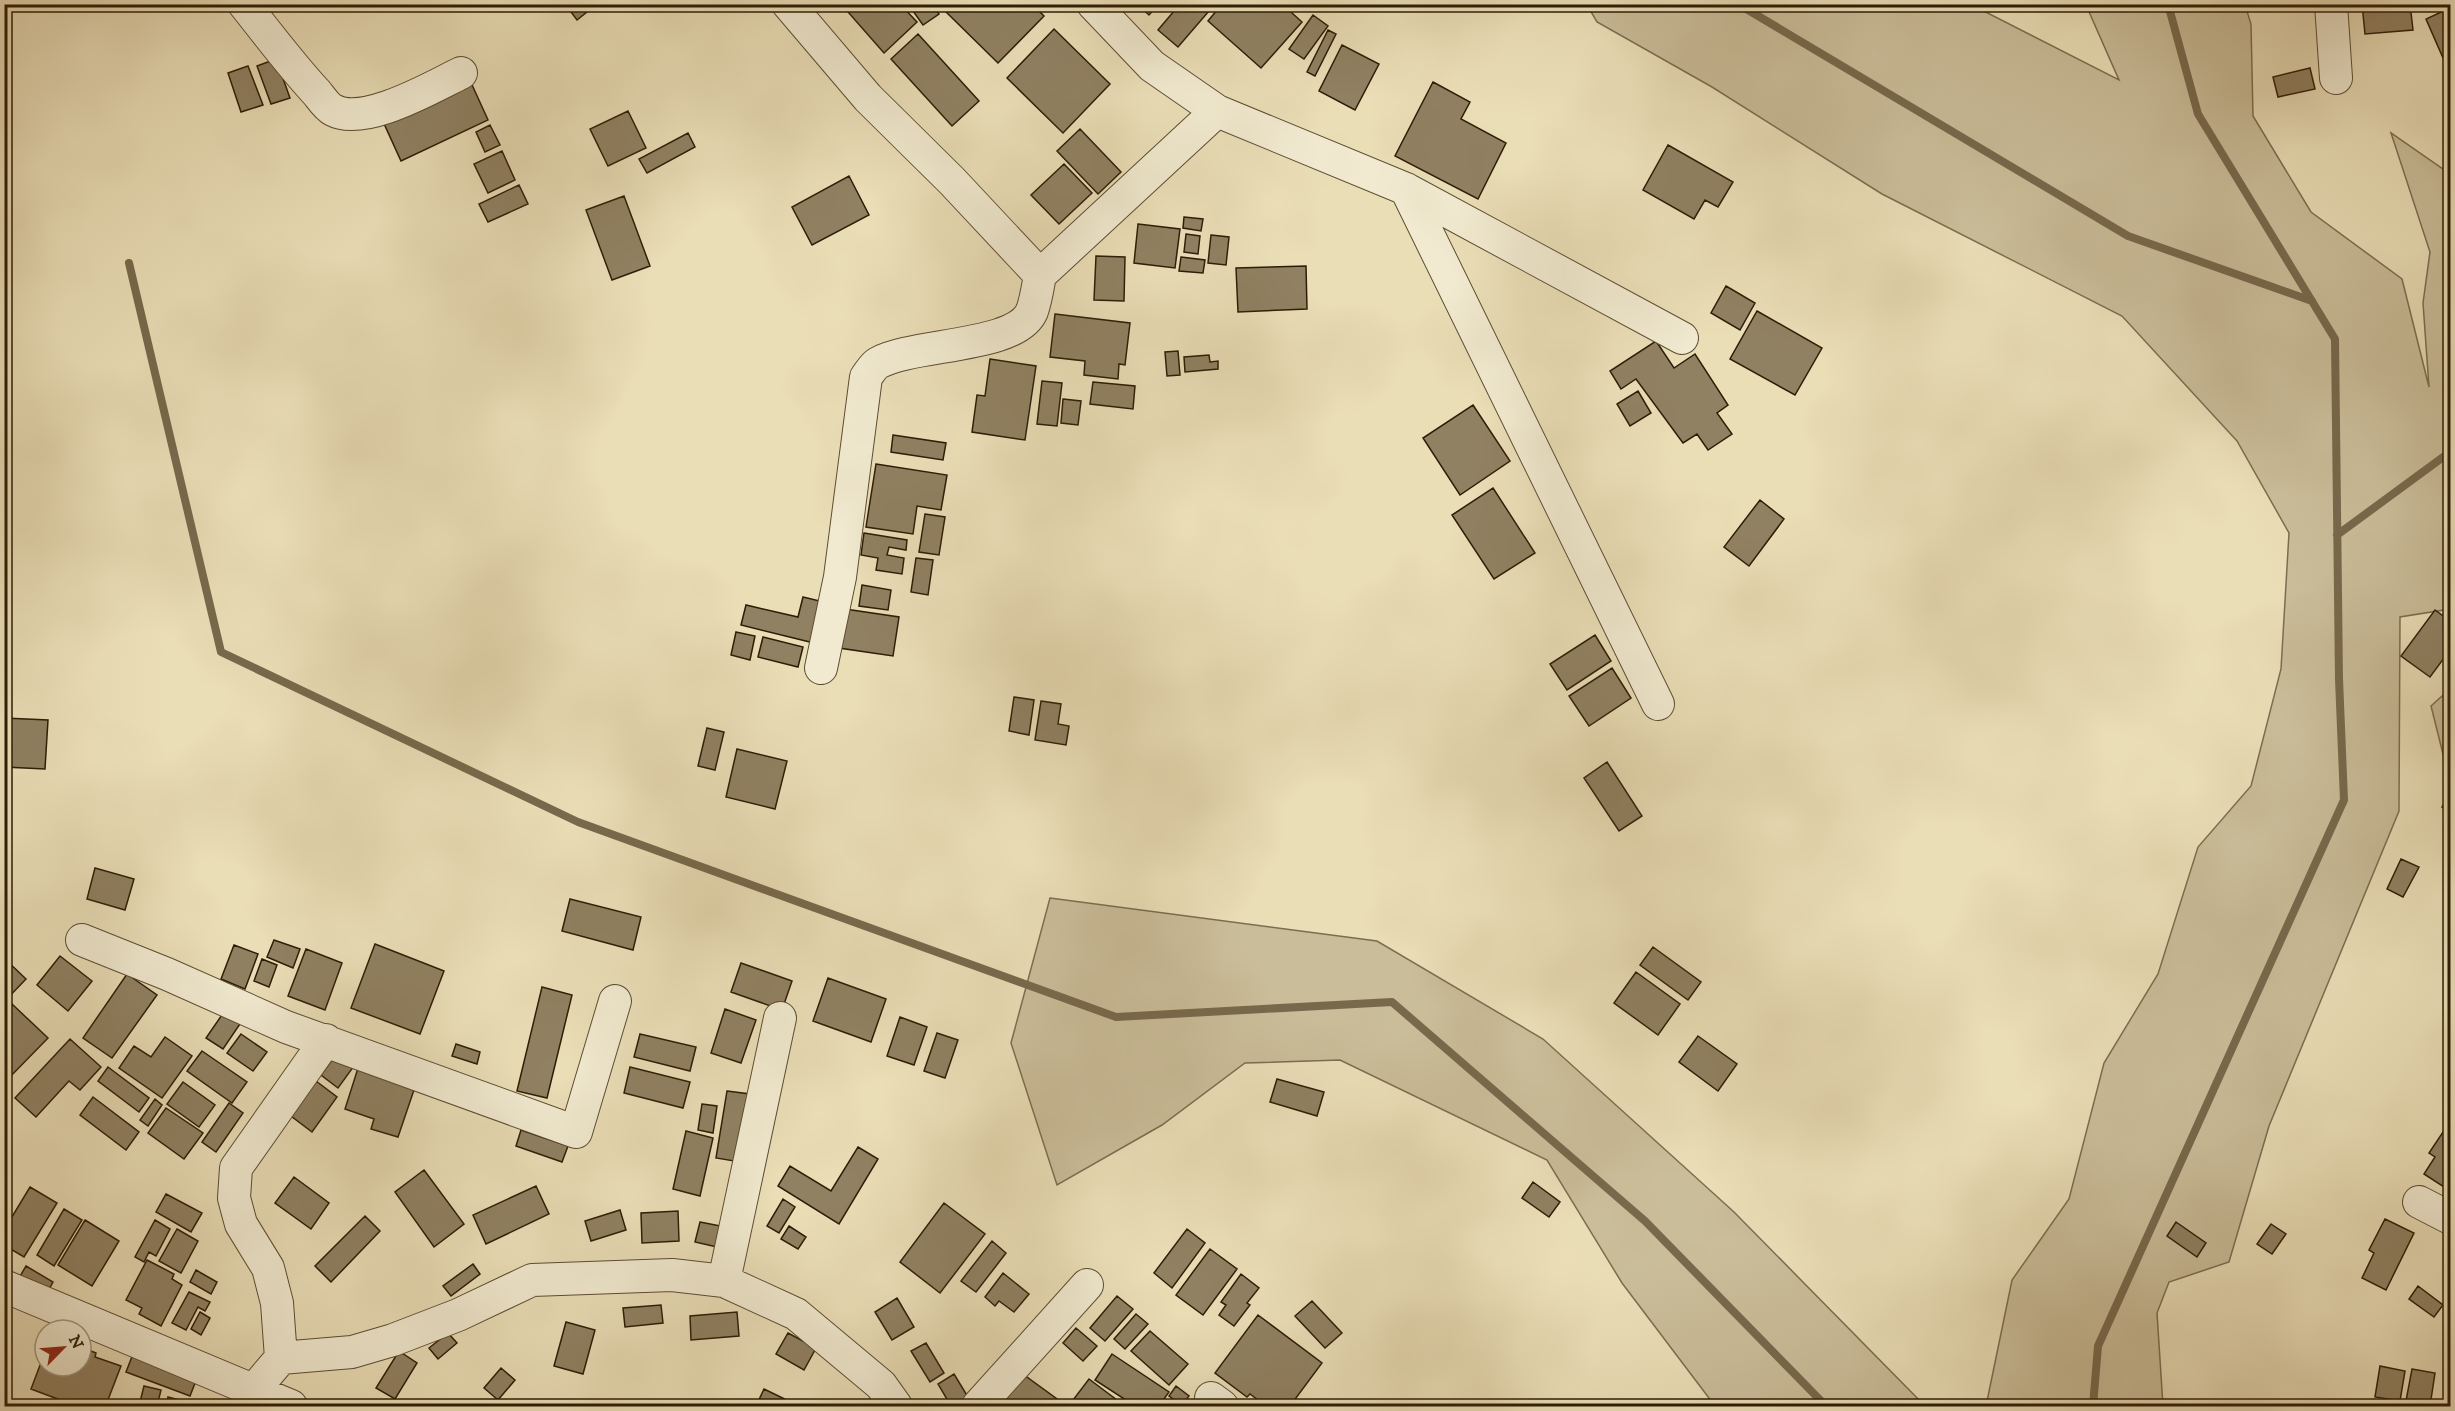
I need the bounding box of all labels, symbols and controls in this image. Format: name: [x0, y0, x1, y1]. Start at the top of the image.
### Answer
north arrow: [33, 1318, 93, 1378]
text: N: [64, 1332, 88, 1352]

